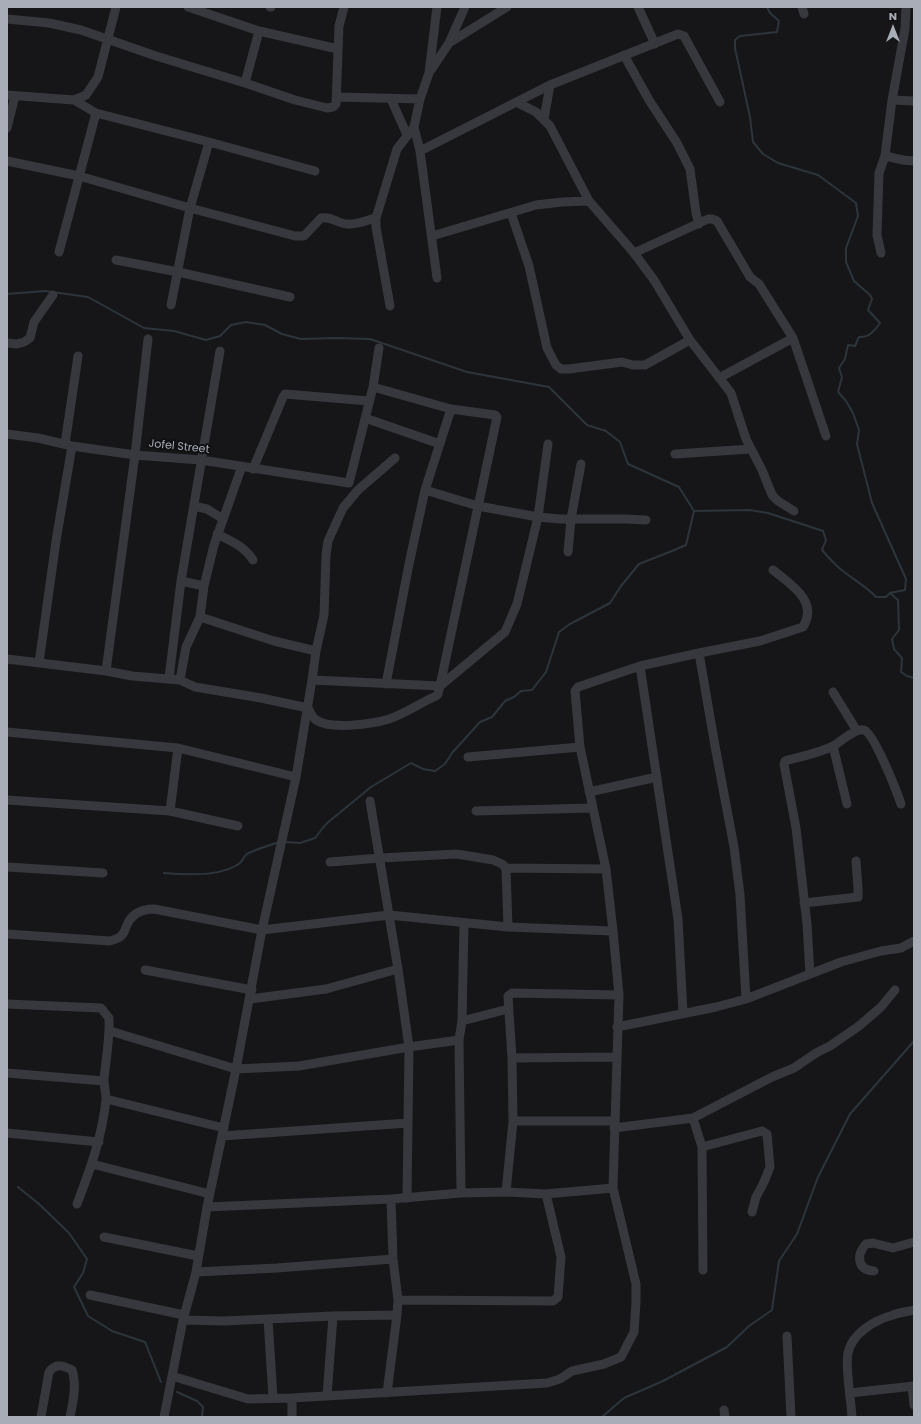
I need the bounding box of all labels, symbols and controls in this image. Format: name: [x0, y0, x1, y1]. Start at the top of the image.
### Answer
north arrow: [873, 8, 913, 48]
text: N: [889, 8, 897, 24]
street label: Jofel Street: [148, 437, 210, 457]

